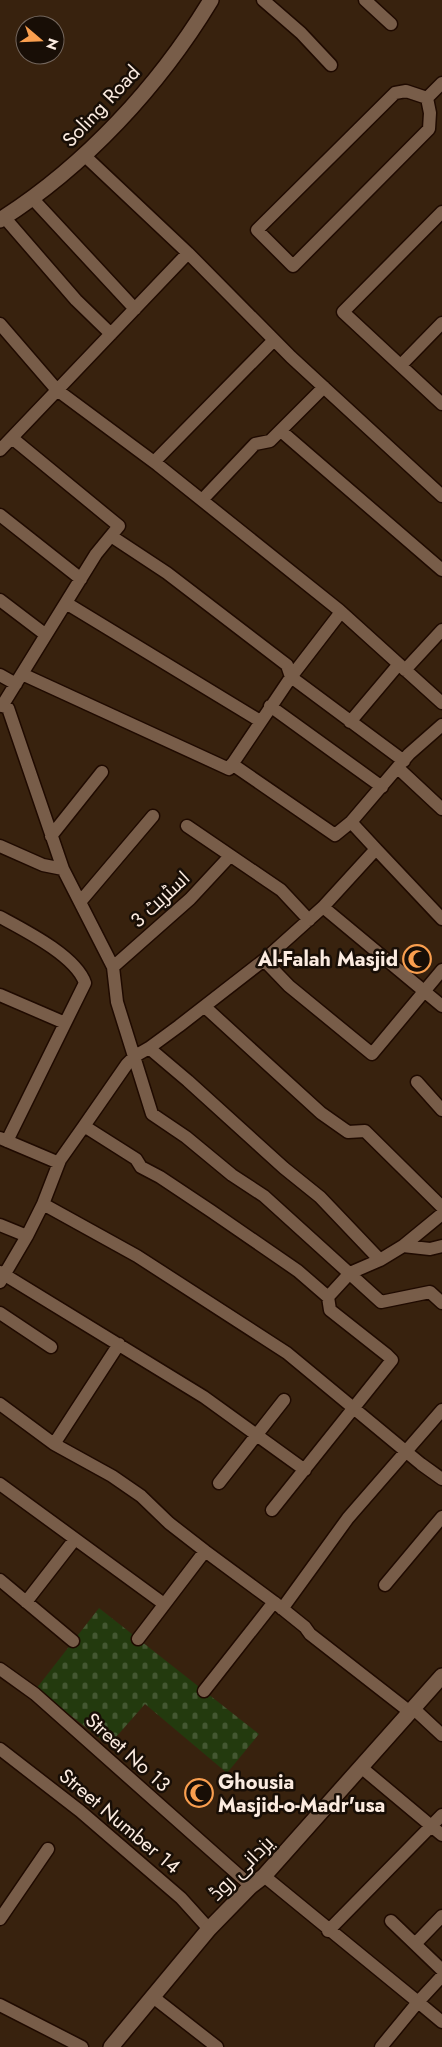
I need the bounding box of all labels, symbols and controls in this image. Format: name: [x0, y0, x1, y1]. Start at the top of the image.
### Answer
north arrow: [15, 15, 65, 65]
text: N: [41, 36, 64, 53]
street label: Soling Road: [56, 59, 147, 154]
street label: اسٹریٹ 3: [124, 864, 197, 935]
mosque icon: Al-Falah Masjid: [402, 944, 432, 974]
place label: Al-Falah Masjid: [257, 945, 398, 974]
street label: Street No 13: [79, 1706, 177, 1799]
street label: Street Number 14: [53, 1762, 187, 1881]
place label: Ghousia Masjid-o-Madr'usa: [218, 1768, 385, 1820]
mosque icon: Ghousia Masjid-o-Madr'usa: [184, 1778, 214, 1808]
street label: یزدانی روڈ: [202, 1829, 281, 1907]

